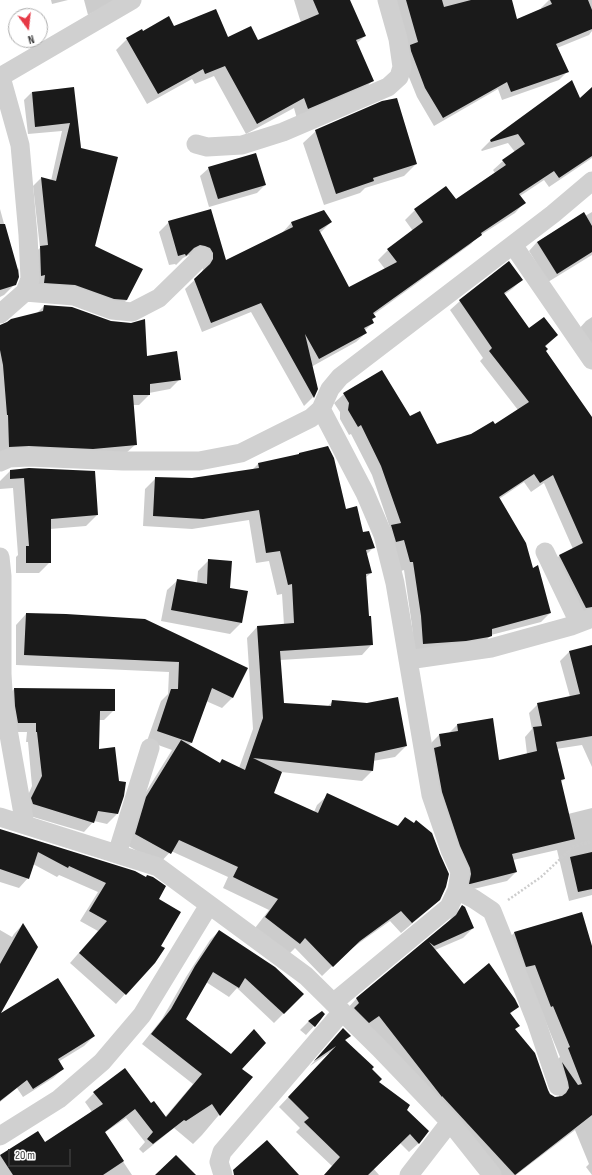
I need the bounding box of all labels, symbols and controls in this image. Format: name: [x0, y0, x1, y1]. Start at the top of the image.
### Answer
north arrow: [8, 8, 48, 48]
text: N: [26, 32, 35, 46]
scale bar: [10, 1141, 73, 1167]
text: 20 m: [15, 1148, 35, 1163]

